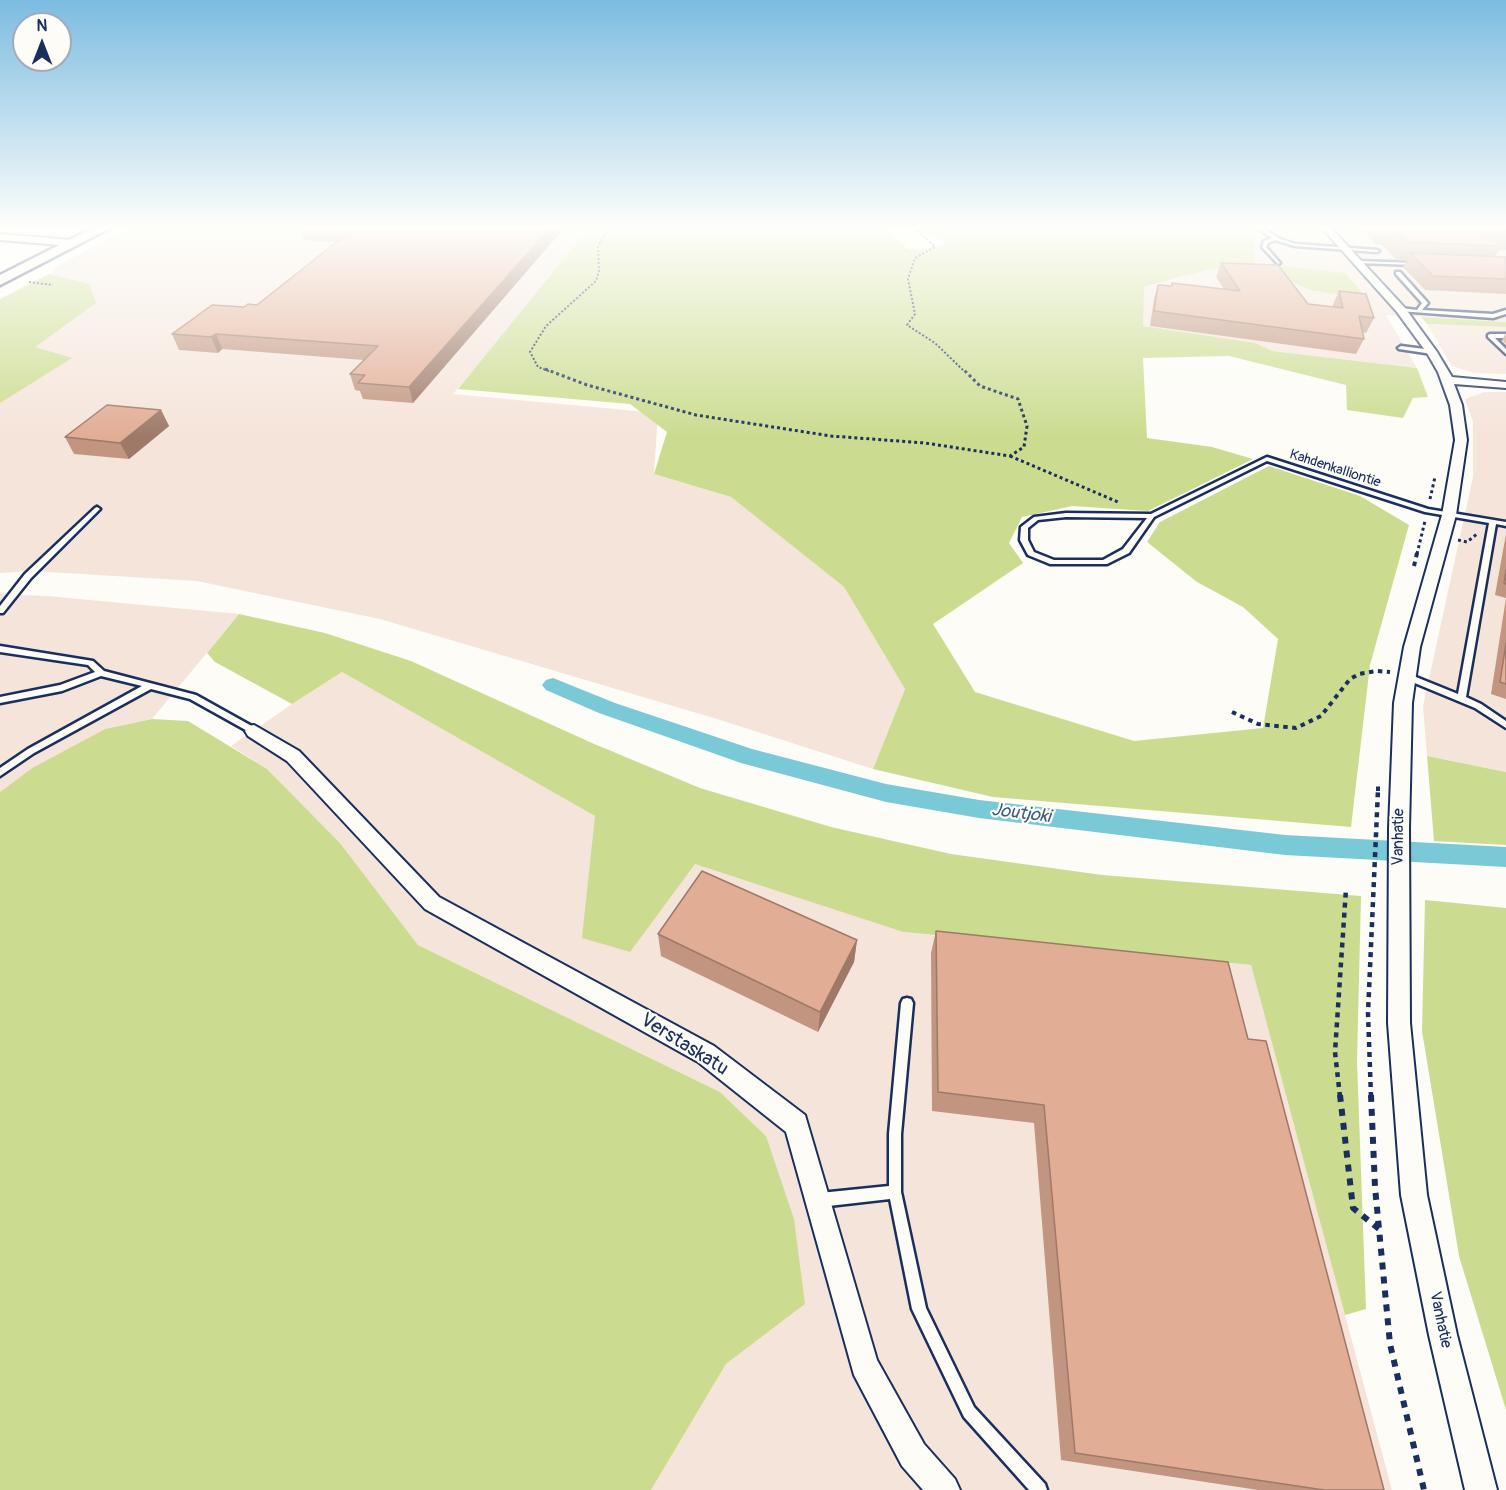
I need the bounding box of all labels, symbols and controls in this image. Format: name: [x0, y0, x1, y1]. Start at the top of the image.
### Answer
north arrow: [12, 12, 72, 72]
text: N: [37, 16, 47, 36]
street label: Kahdenkalliontie: [1287, 446, 1383, 492]
water label: Joutjoki: [990, 800, 1052, 828]
street label: Vanhatie: [1389, 808, 1409, 866]
street label: Verstaskatu: [636, 1008, 732, 1082]
street label: Vanhatie: [1425, 1290, 1455, 1350]

